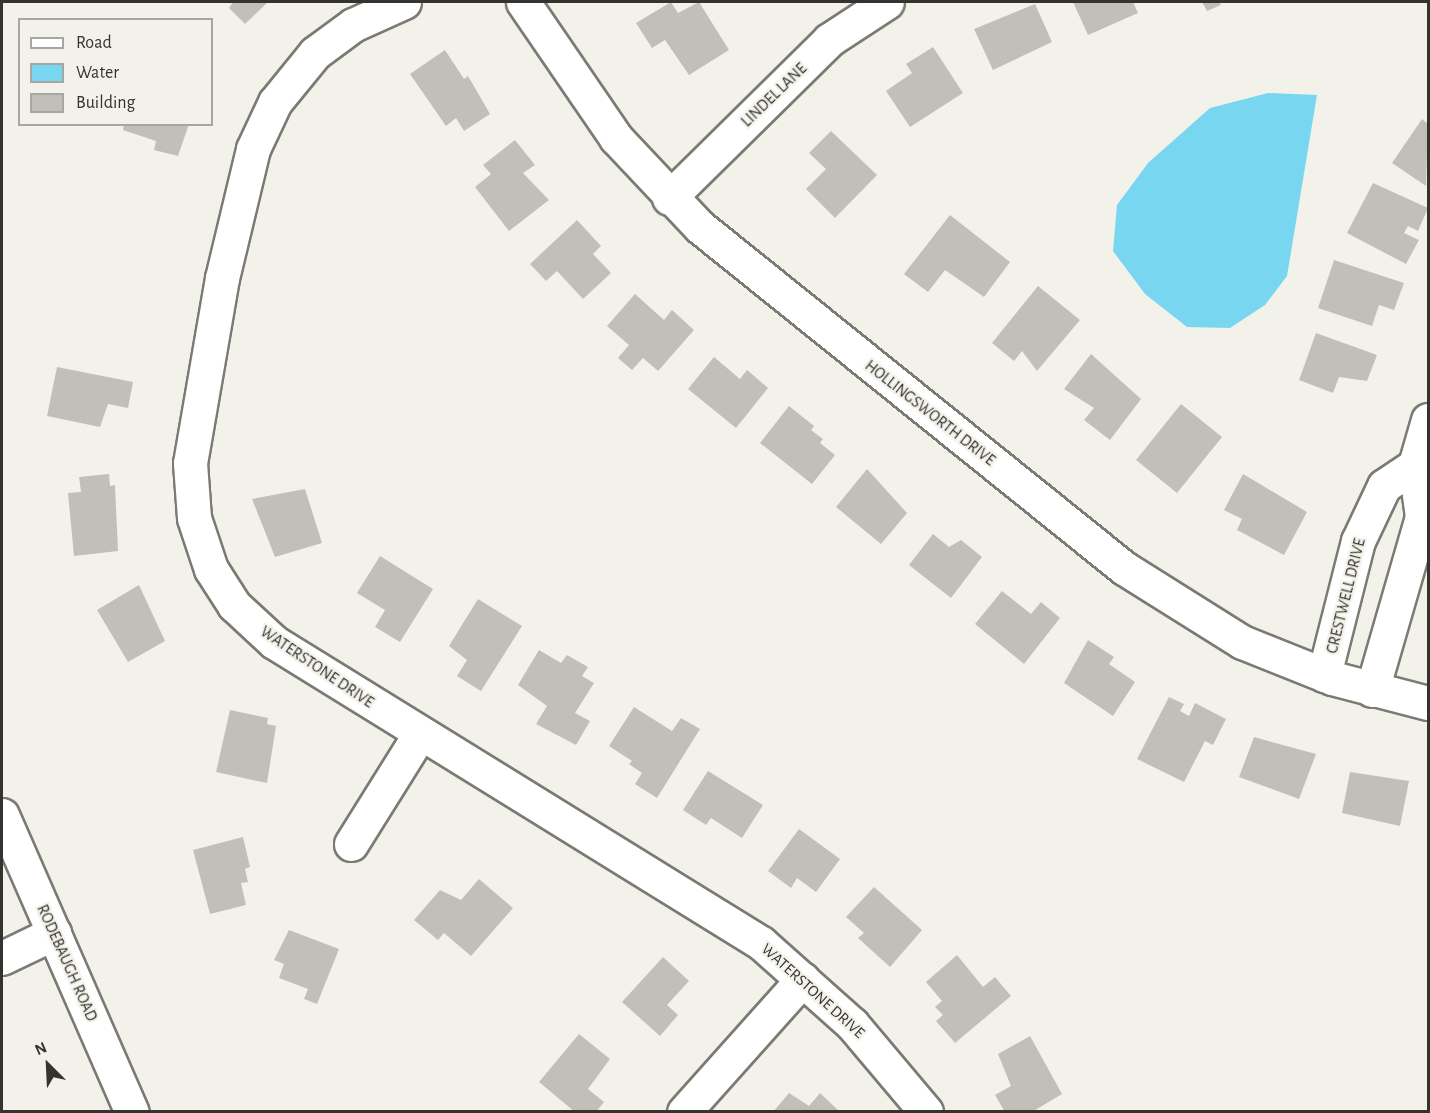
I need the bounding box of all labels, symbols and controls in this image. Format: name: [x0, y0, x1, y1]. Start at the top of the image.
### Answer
legend: [18, 18, 213, 126]
text: Road: [76, 34, 112, 52]
street label: LINDEL LANE: [737, 59, 811, 131]
text: Water: [76, 64, 119, 82]
text: Building: [76, 94, 135, 112]
street label: HOLLINGSWORTH DRIVE: [861, 356, 999, 470]
street label: CRESTWELL DRIVE: [1322, 536, 1370, 656]
street label: WATERSTONE DRIVE: [257, 622, 377, 712]
street label: RODEBAUGH ROAD: [33, 902, 101, 1024]
street label: WATERSTONE DRIVE: [757, 939, 869, 1043]
north arrow: [18, 1035, 78, 1095]
text: N: [32, 1039, 49, 1058]

